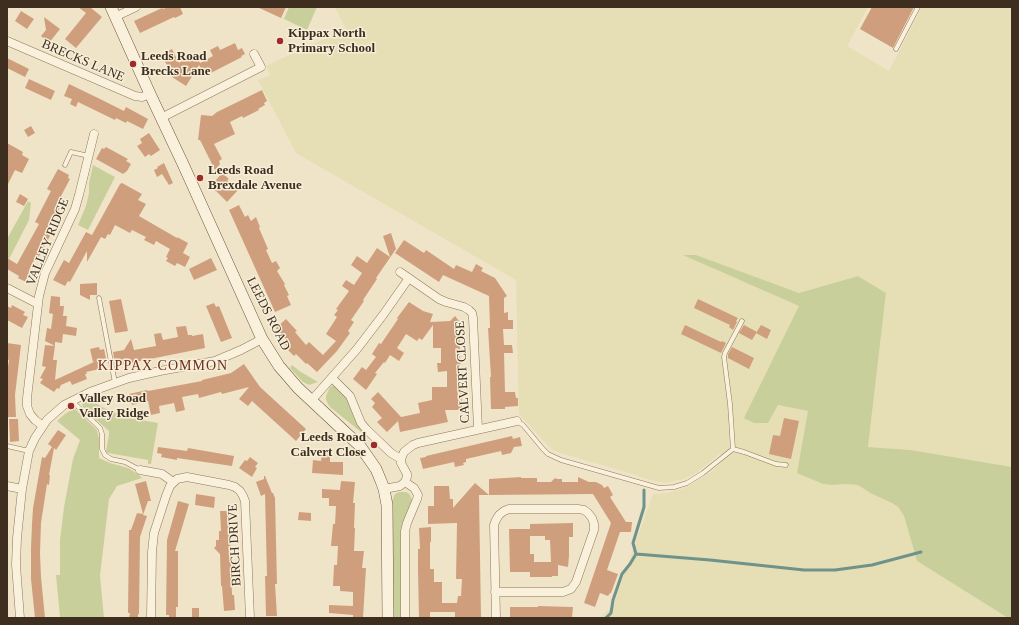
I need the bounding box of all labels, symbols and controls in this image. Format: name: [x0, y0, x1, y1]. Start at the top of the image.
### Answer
place label: Kippax North Primary School: [288, 26, 375, 57]
marker: Kippax North Primary School: [275, 36, 285, 46]
street label: BRECKS LANE: [39, 37, 127, 85]
place label: Leeds Road Brecks Lane: [141, 49, 210, 80]
marker: Leeds Road Brecks Lane: [128, 59, 138, 69]
place label: Leeds Road Brexdale Avenue: [208, 163, 302, 194]
marker: Leeds Road Brexdale Avenue: [195, 173, 205, 183]
street label: VALLEY RIDGE: [23, 196, 73, 288]
street label: LEEDS ROAD: [243, 275, 293, 353]
street label: CALVERT CLOSE: [453, 320, 473, 424]
district label: KIPPAX COMMON: [98, 358, 228, 374]
place label: Valley Road Valley Ridge: [79, 391, 149, 422]
marker: Valley Road Valley Ridge: [66, 401, 76, 411]
place label: Leeds Road Calvert Close: [291, 430, 366, 461]
marker: Leeds Road Calvert Close: [369, 440, 379, 450]
street label: BIRCH DRIVE: [225, 503, 245, 587]

